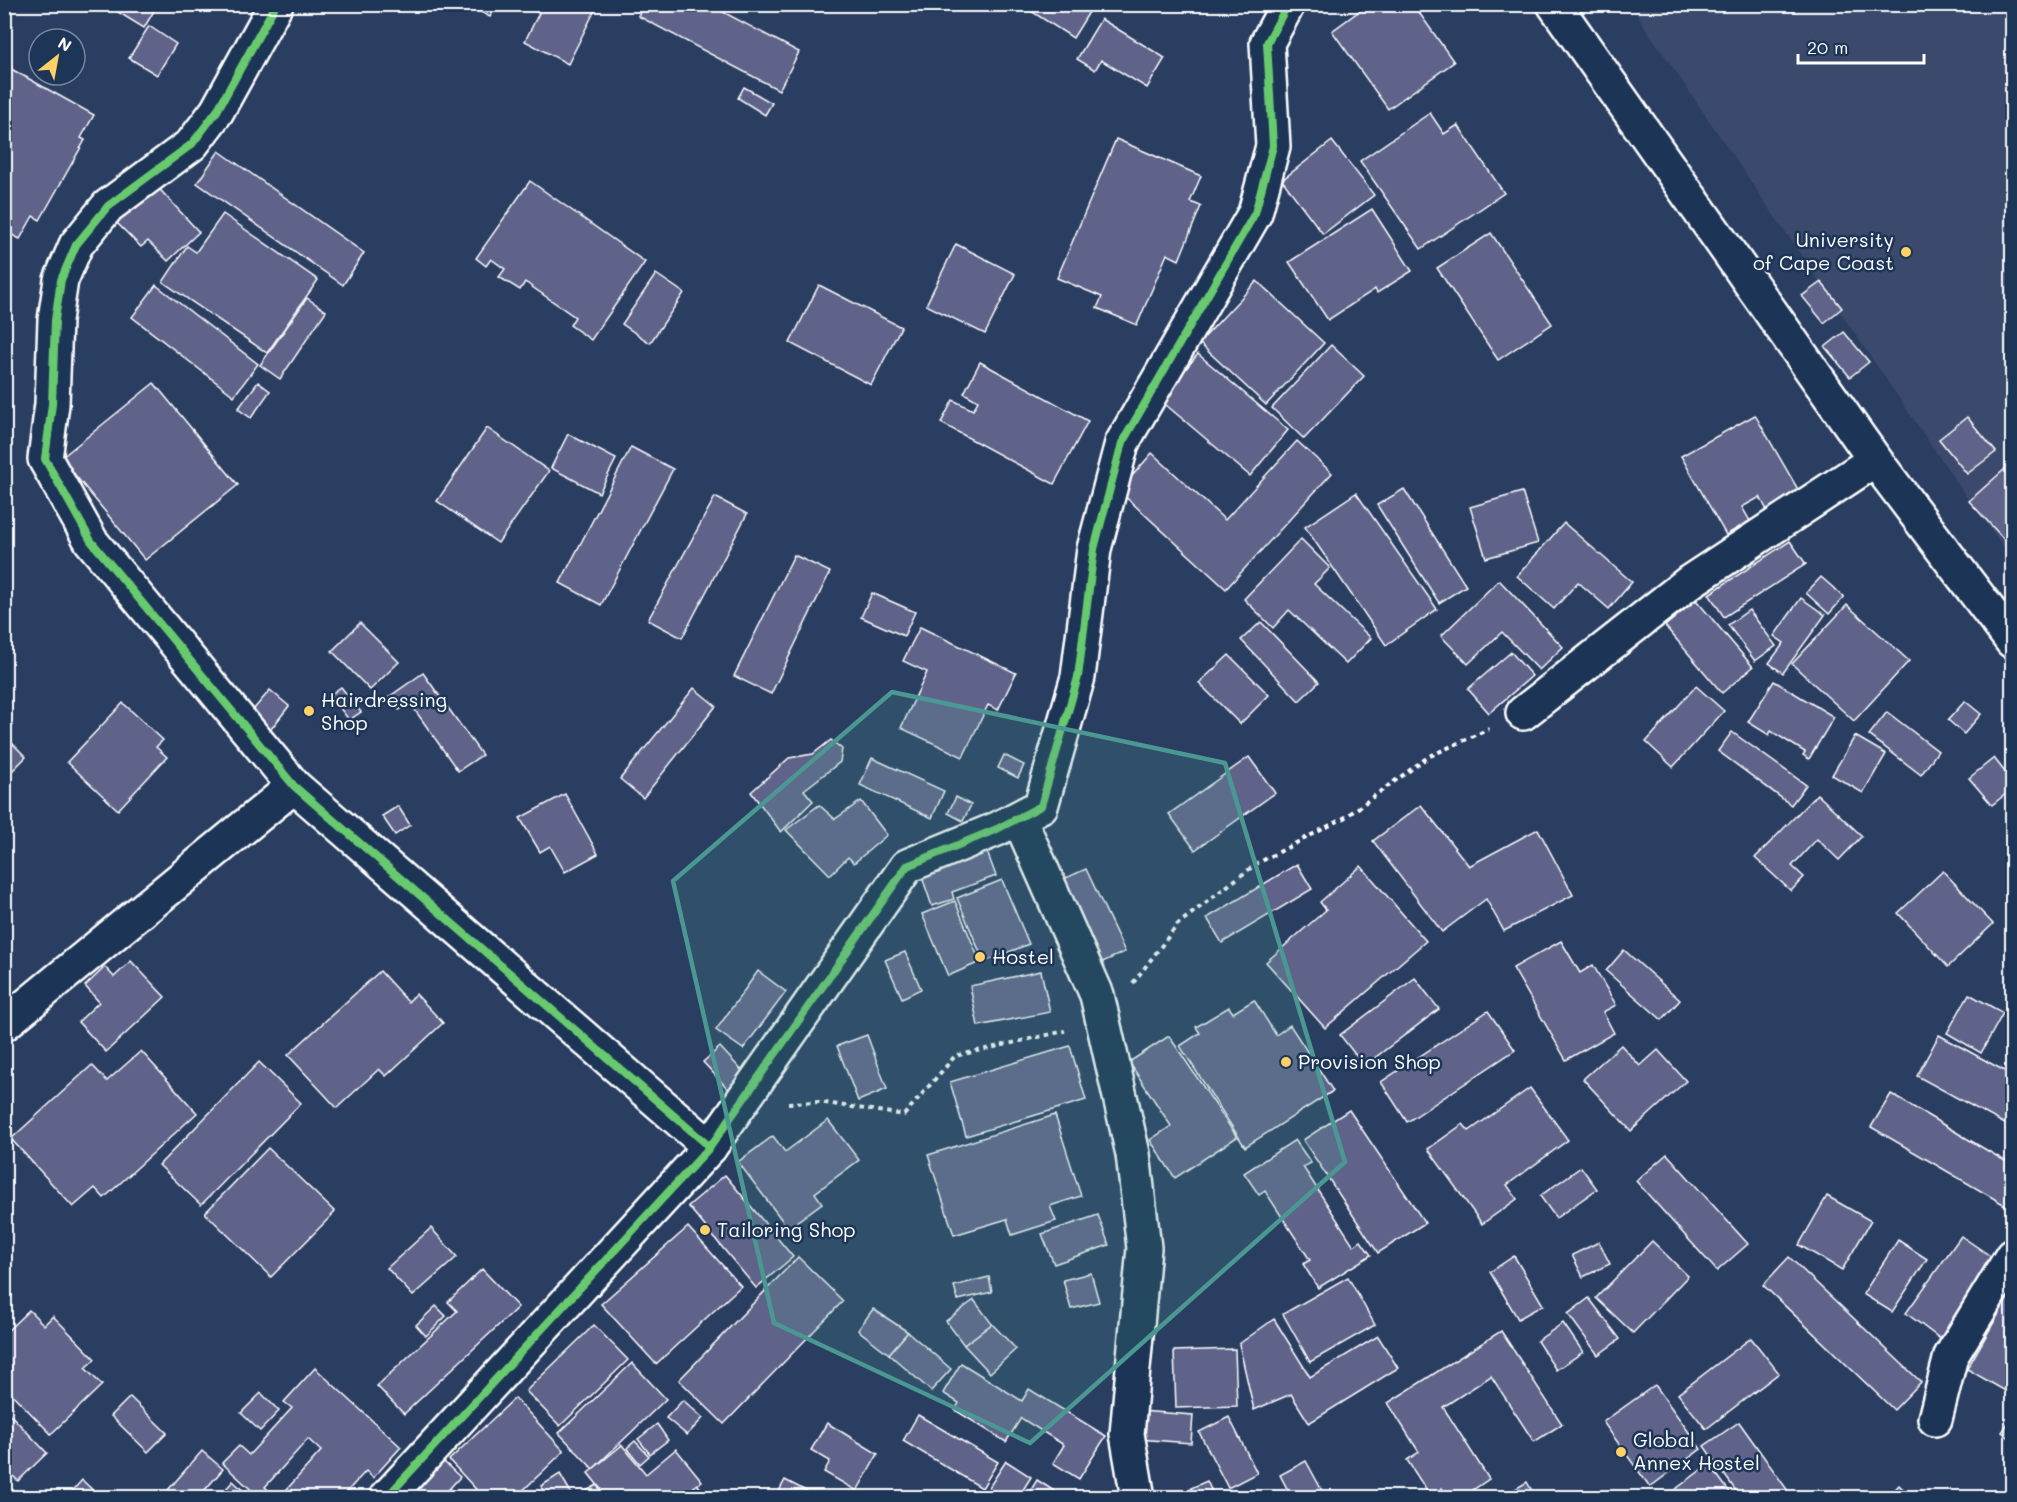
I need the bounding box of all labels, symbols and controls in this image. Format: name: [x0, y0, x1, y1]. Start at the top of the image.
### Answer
north arrow: [27, 27, 87, 87]
scale bar: [1798, 27, 1924, 65]
text: N: [54, 32, 76, 56]
text: 20 m: [1807, 35, 1848, 59]
place label: University of Cape Coast: [1753, 226, 1894, 275]
marker: University of Cape Coast: [1899, 245, 1913, 259]
place label: Hairdressing Shop: [321, 686, 447, 735]
marker: Hairdressing Shop: [302, 704, 316, 718]
place label: Hostel: [992, 943, 1054, 969]
marker: Hostel: [973, 950, 987, 964]
place label: Provision Shop: [1298, 1048, 1441, 1074]
marker: Provision Shop: [1279, 1055, 1293, 1069]
place label: Tailoring Shop: [717, 1216, 856, 1242]
marker: Tailoring Shop: [698, 1223, 712, 1237]
place label: Global Annex Hostel: [1633, 1426, 1760, 1475]
marker: Global Annex Hostel: [1614, 1445, 1628, 1459]

